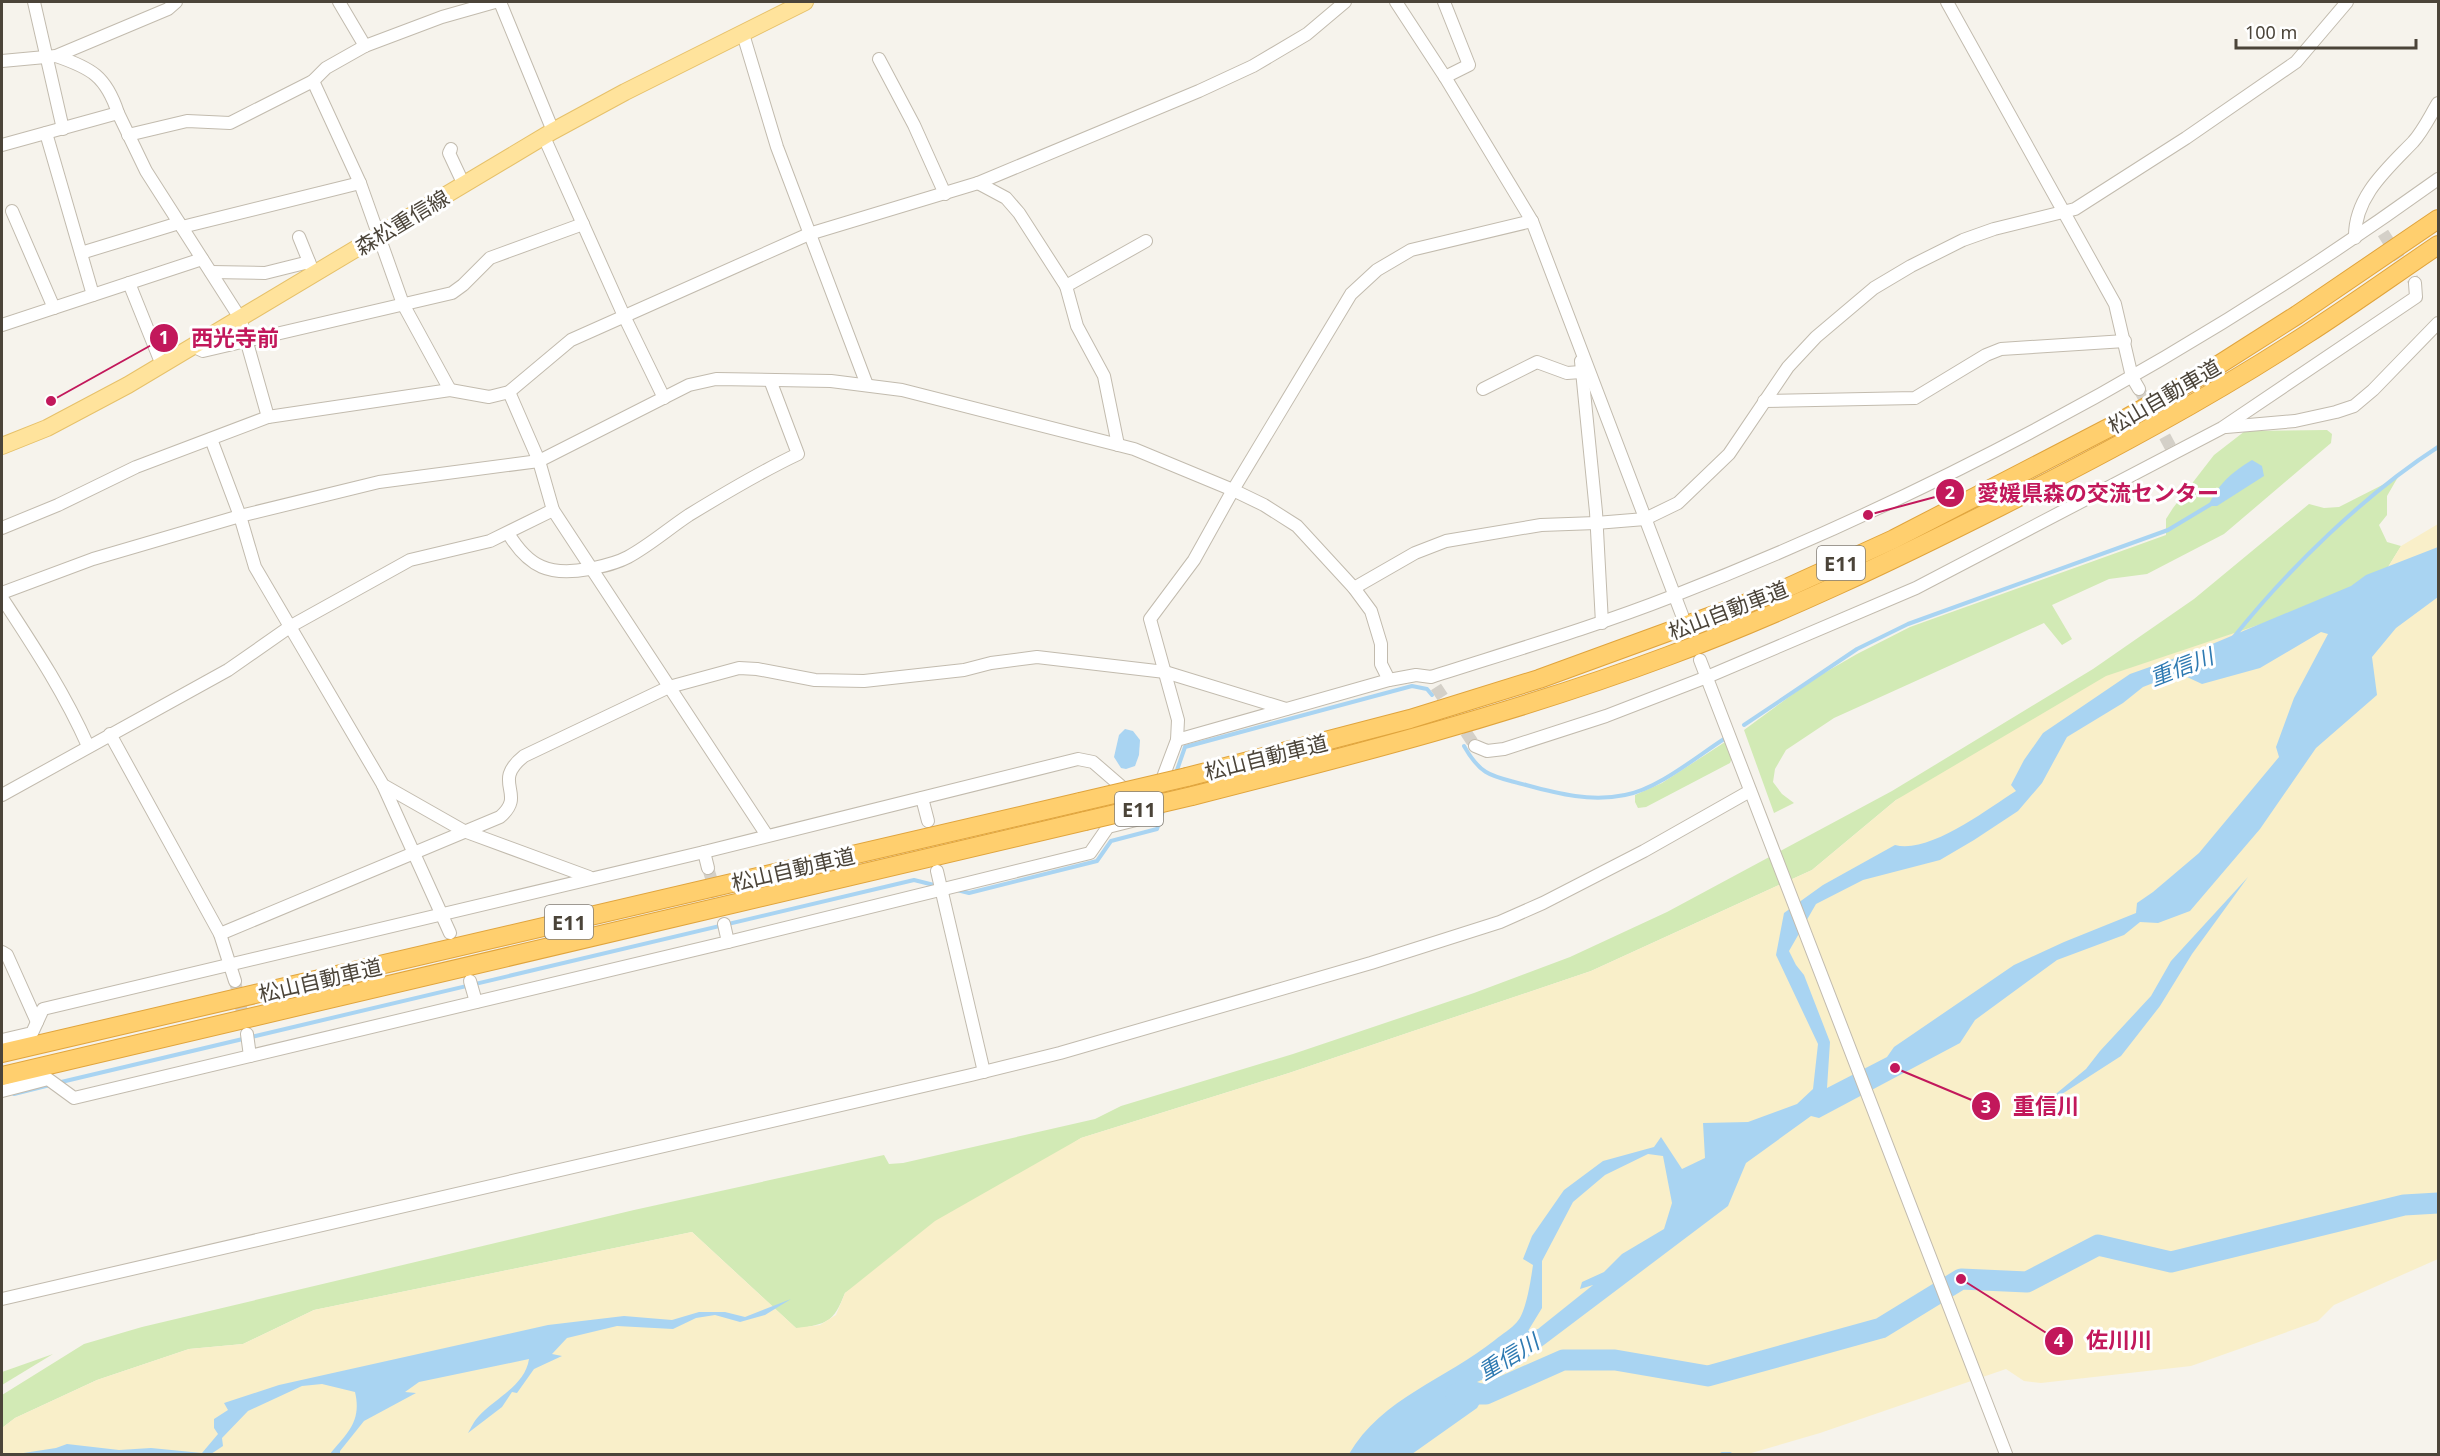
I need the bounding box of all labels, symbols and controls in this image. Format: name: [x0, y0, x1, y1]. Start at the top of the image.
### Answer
scale bar: [2236, 12, 2416, 50]
text: 100 m: [2245, 20, 2297, 44]
street label: 森松重信線: [350, 183, 454, 261]
callout: 西光寺前: [149, 318, 291, 358]
text: 西光寺前: [191, 322, 279, 352]
text: 1: [159, 325, 169, 349]
street label: 松山自動車道: [2102, 352, 2226, 440]
callout: 愛媛県森の交流センター: [1935, 473, 2231, 513]
text: 愛媛県森の交流センター: [1977, 477, 2219, 507]
text: 2: [1945, 480, 1955, 504]
road number: E11: [1817, 546, 1865, 580]
street label: 松山自動車道: [1664, 574, 1792, 646]
water label: 重信川: [2145, 639, 2219, 692]
street label: 松山自動車道: [1201, 728, 1331, 786]
road number: E11: [1115, 792, 1163, 826]
street label: 松山自動車道: [728, 841, 858, 897]
road number: E11: [545, 905, 593, 939]
street label: 松山自動車道: [255, 952, 385, 1008]
callout: 重信川: [1971, 1086, 2091, 1126]
text: 重信川: [2013, 1090, 2079, 1120]
text: 3: [1981, 1094, 1991, 1118]
callout: 佐川川: [2044, 1321, 2164, 1361]
text: 佐川川: [2086, 1324, 2152, 1354]
water label: 重信川: [1472, 1325, 1546, 1386]
text: 4: [2054, 1328, 2064, 1352]

